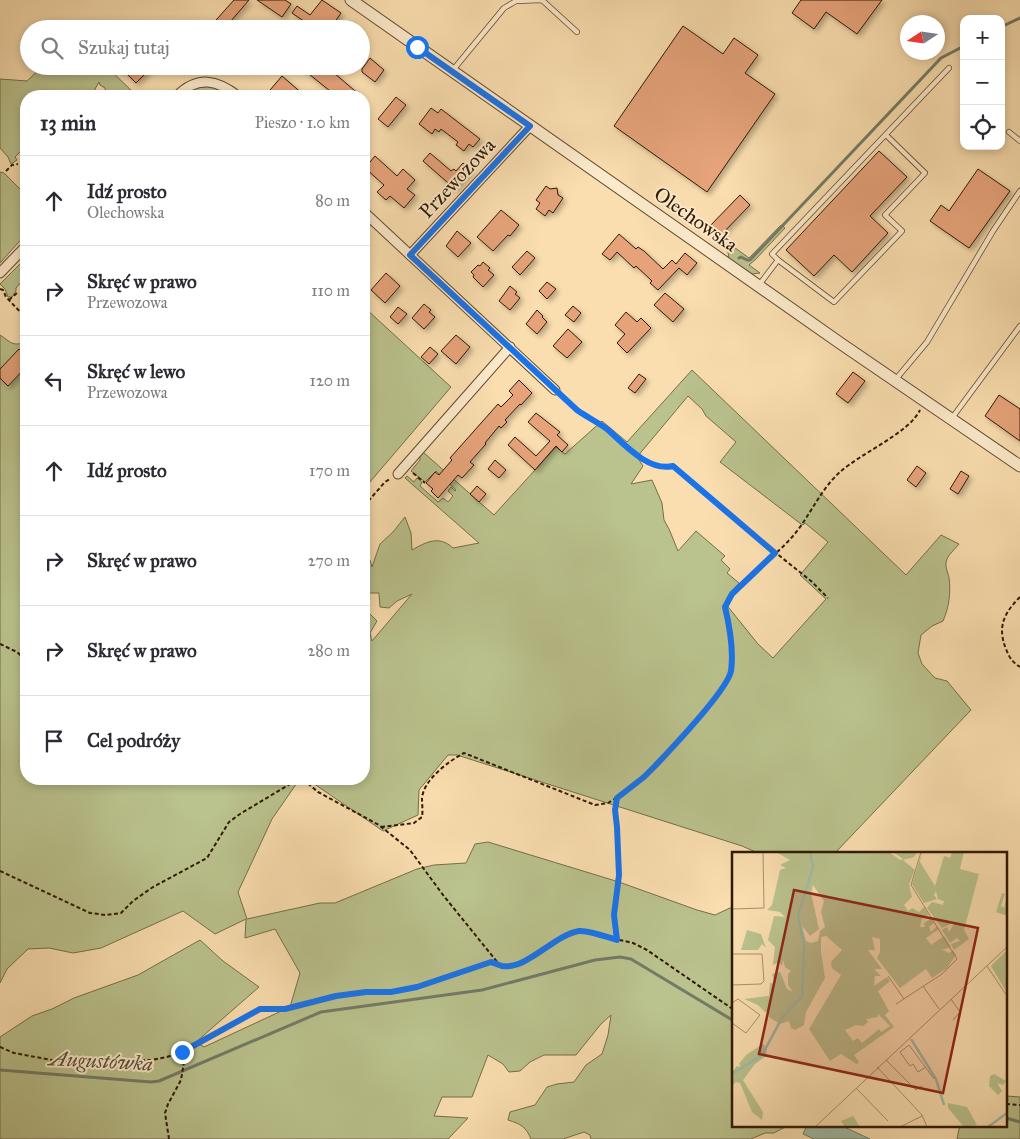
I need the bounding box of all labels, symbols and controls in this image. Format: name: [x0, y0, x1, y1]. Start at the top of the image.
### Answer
north arrow: [900, 15, 945, 60]
map controls: [960, 15, 1005, 150]
button: +: [960, 15, 1005, 60]
search box: [20, 20, 370, 75]
icon: search: [38, 34, 66, 62]
text: Szukaj tutaj: [78, 36, 170, 59]
route start: [406, 36, 429, 59]
button: −: [960, 60, 1005, 105]
button: locate: [960, 105, 1005, 150]
text: 13 min: [40, 110, 96, 136]
text: Pieszo · 1.0 km: [255, 113, 350, 132]
street label: Przewozowa: [414, 133, 500, 223]
text: Idź prosto: [87, 180, 167, 203]
street label: Olechowska: [650, 181, 743, 257]
icon: ahead: [40, 187, 68, 215]
text: 80 m: [315, 191, 350, 210]
text: Olechowska: [87, 203, 164, 222]
text: Skręć w prawo: [87, 270, 197, 293]
icon: right: [40, 277, 68, 305]
text: 110 m: [311, 281, 350, 300]
text: Przewozowa: [87, 293, 167, 312]
text: Skręć w lewo: [87, 360, 185, 383]
icon: left: [40, 367, 68, 395]
text: 120 m: [310, 371, 350, 390]
text: Przewozowa: [87, 383, 167, 402]
icon: ahead: [40, 457, 68, 485]
text: Idź prosto: [87, 459, 167, 482]
text: 170 m: [309, 461, 350, 480]
icon: right: [40, 547, 68, 575]
text: Skręć w prawo: [87, 549, 197, 572]
text: 270 m: [308, 551, 350, 570]
icon: right: [40, 637, 68, 665]
text: Skręć w prawo: [87, 639, 197, 662]
text: 280 m: [307, 641, 350, 660]
icon: arrive: [40, 727, 68, 755]
text: Cel podróży: [87, 729, 180, 752]
inset map: [732, 852, 1008, 1126]
route end: [171, 1041, 194, 1064]
water label: Augustówka: [46, 1045, 154, 1077]

